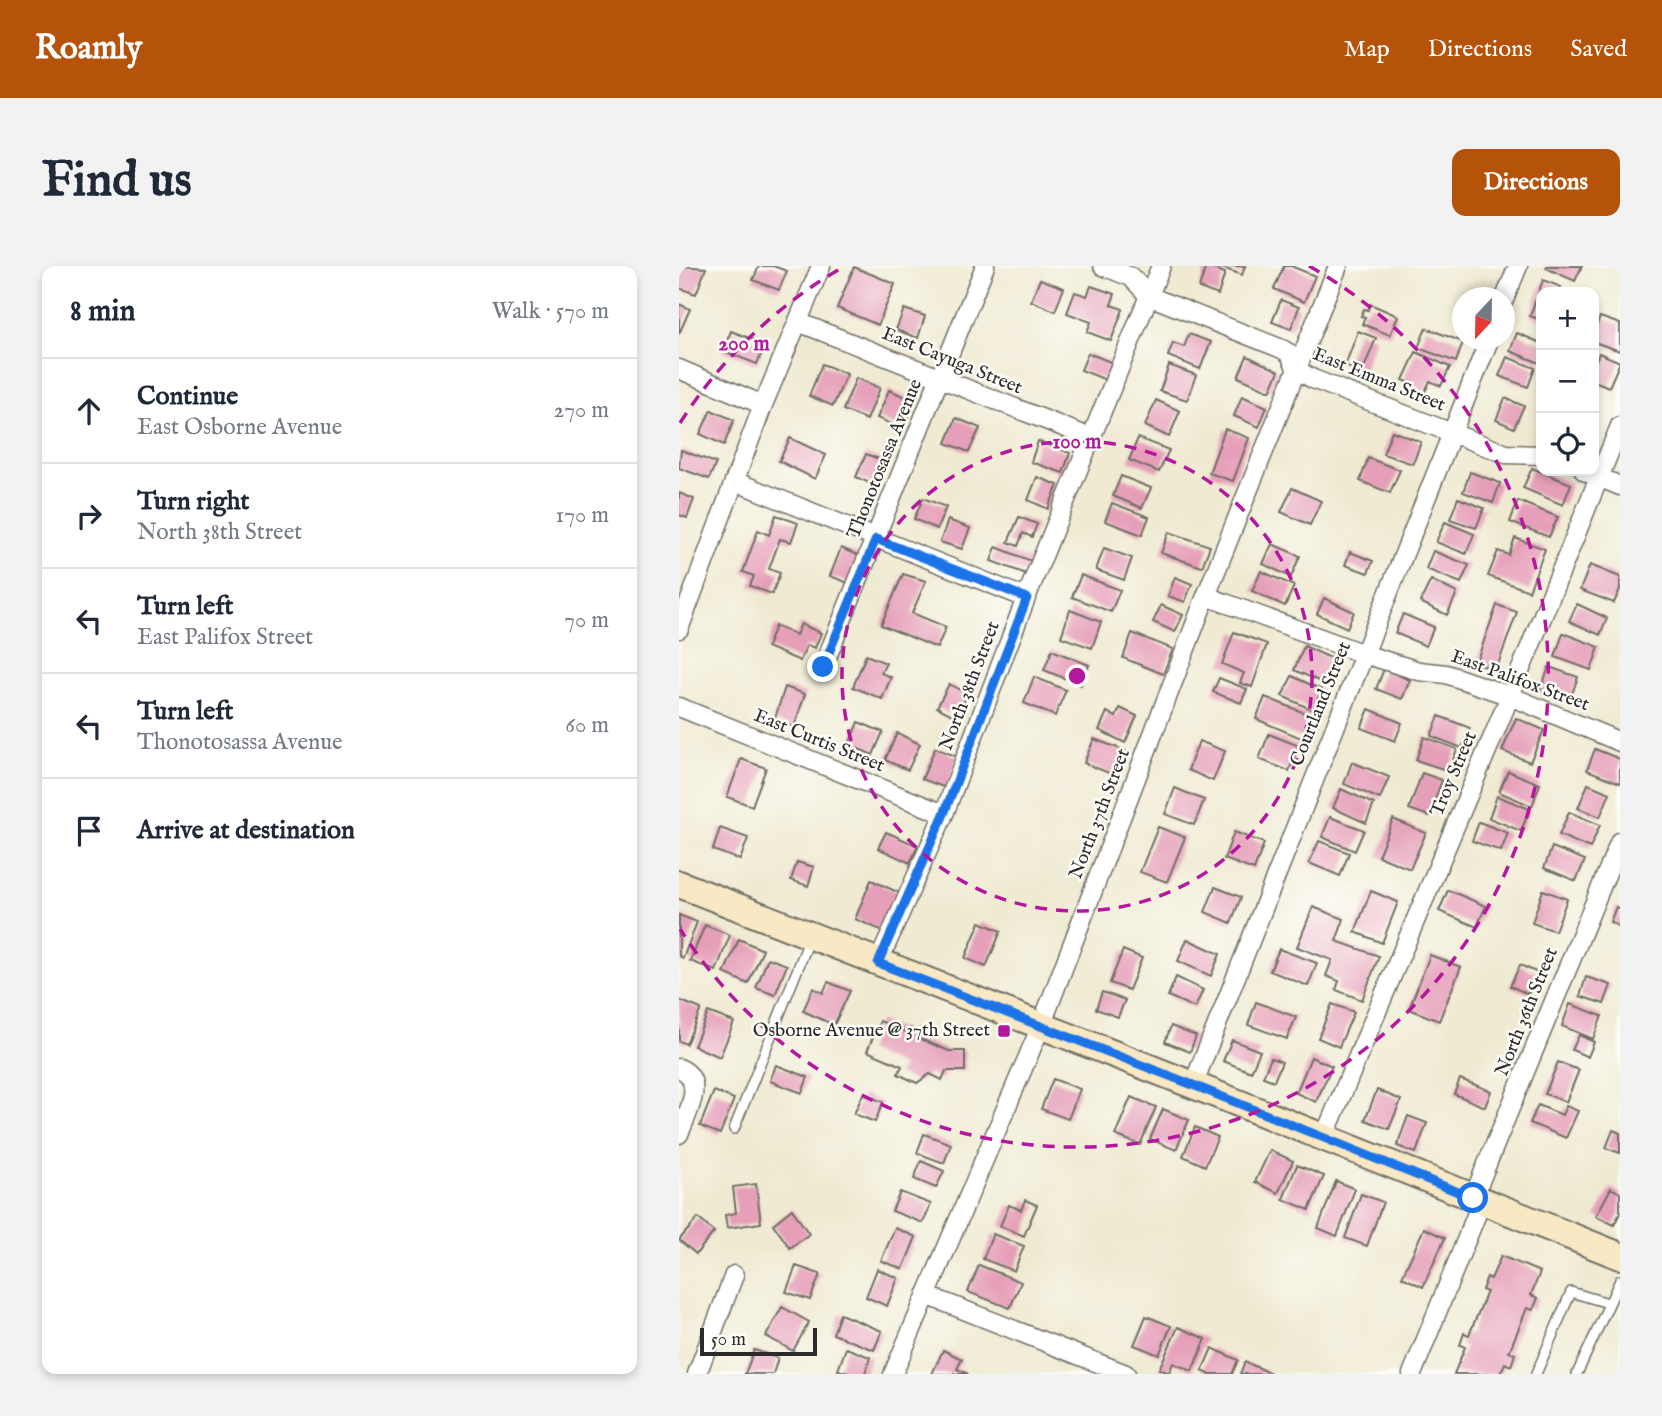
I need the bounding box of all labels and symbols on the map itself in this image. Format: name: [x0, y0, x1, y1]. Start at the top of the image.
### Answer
north arrow: [1452, 287, 1515, 350]
street label: East Cayuga Street: [878, 322, 1026, 400]
text: 200 m: [718, 331, 770, 358]
street label: East Emma Street: [1309, 342, 1449, 418]
street label: Thonotosassa Avenue: [842, 375, 928, 542]
text: 100 m: [1052, 429, 1102, 456]
street label: North 38th Street: [934, 618, 1006, 754]
street label: Courtland Street: [1285, 638, 1357, 770]
street label: East Palifox Street: [1448, 645, 1593, 717]
route end: [807, 651, 838, 682]
centre of rings: [1065, 664, 1089, 688]
street label: East Curtis Street: [750, 704, 888, 778]
street label: Troy Street: [1425, 727, 1483, 820]
street label: North 37th Street: [1064, 745, 1136, 883]
street label: North 36th Street: [1490, 944, 1564, 1080]
place label: Osborne Avenue @ 37th Street: [753, 1019, 990, 1043]
marker: Osborne Avenue @ 37th Street: [996, 1023, 1012, 1039]
route start: [1457, 1182, 1488, 1213]
scale bar: [700, 1325, 817, 1357]

